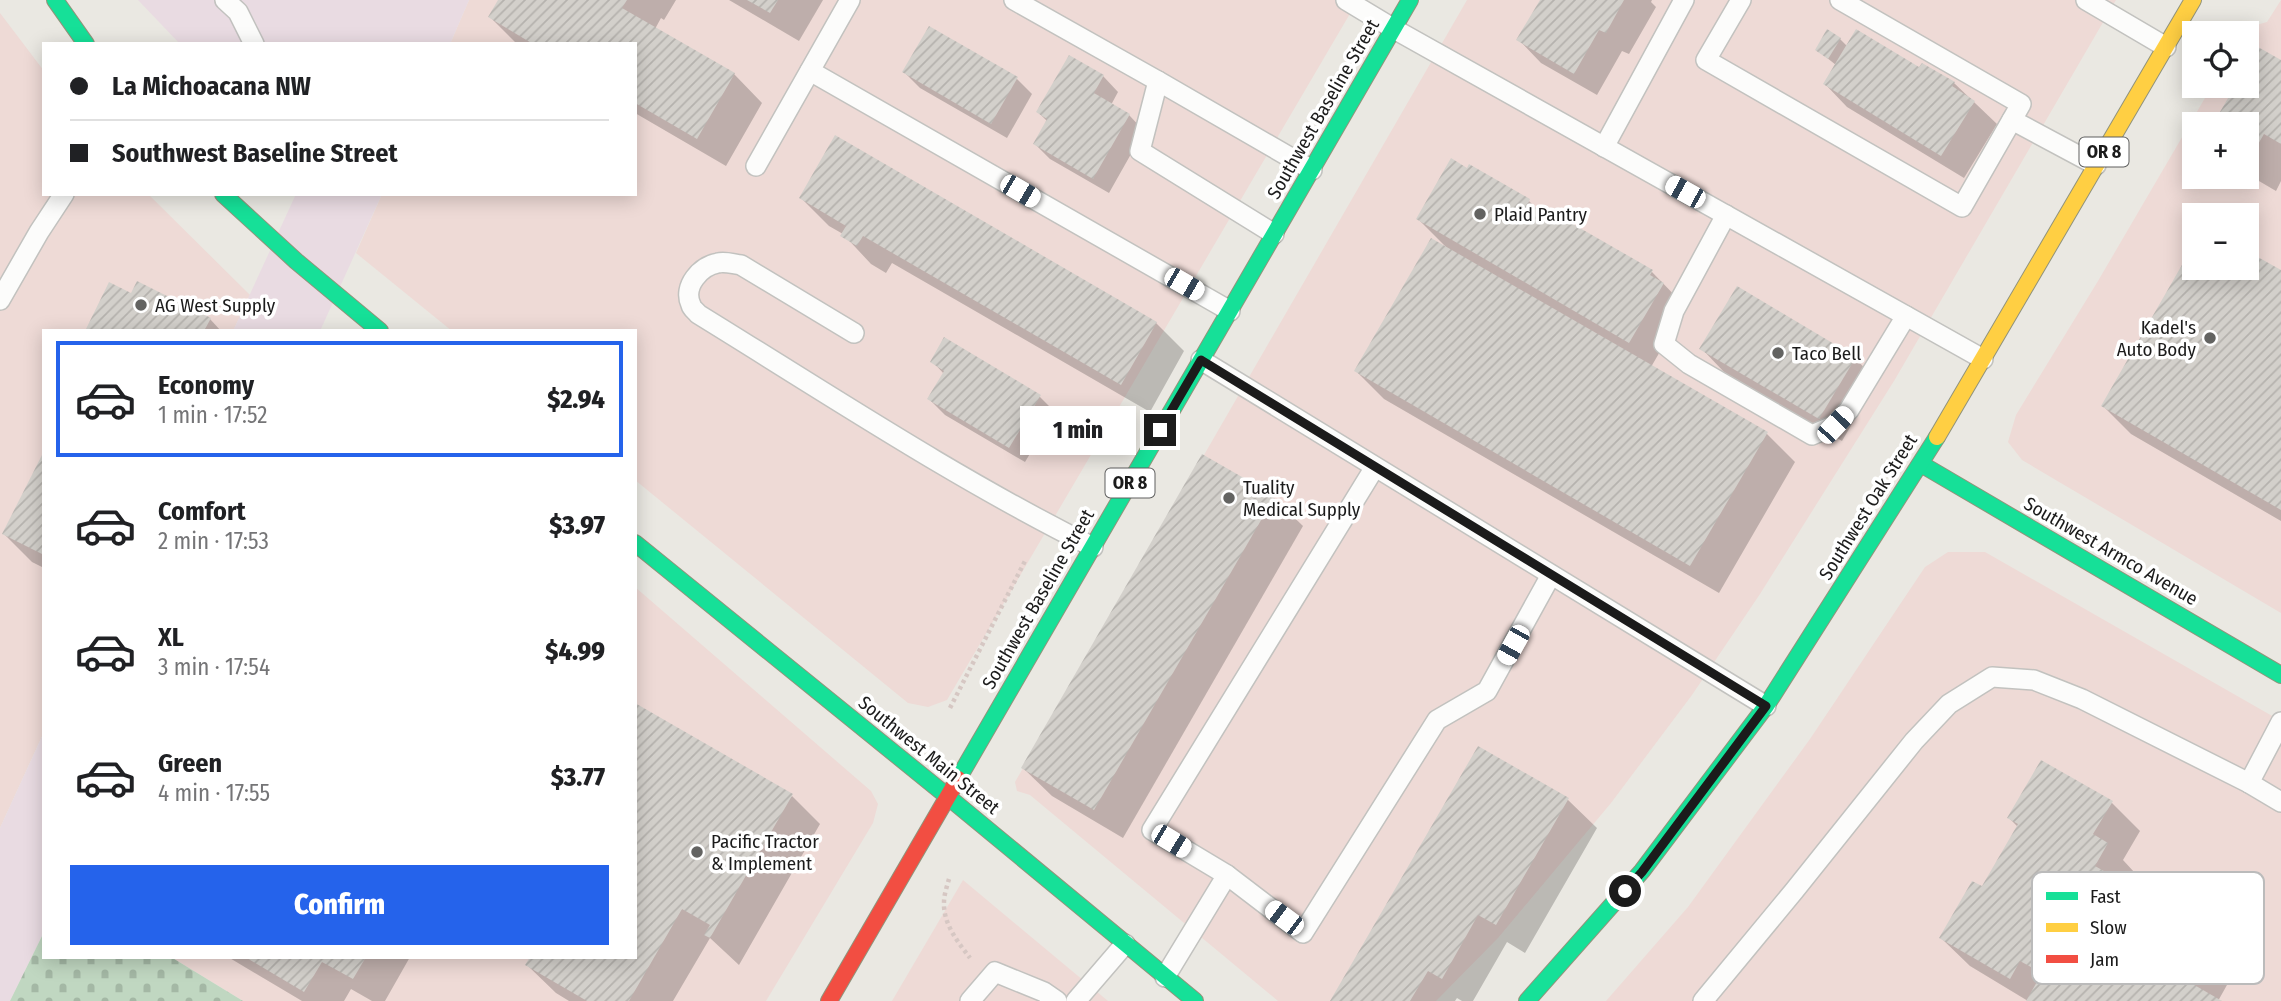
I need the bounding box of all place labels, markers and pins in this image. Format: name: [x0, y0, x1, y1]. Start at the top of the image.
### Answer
place label: Plaid Pantry: [1494, 203, 1588, 226]
marker: Plaid Pantry: [1472, 206, 1488, 222]
place label: AG West Supply: [155, 294, 276, 317]
marker: AG West Supply: [133, 297, 149, 313]
place label: Kadel's Auto Body: [2117, 316, 2197, 361]
marker: Kadel's Auto Body: [2202, 330, 2218, 346]
place label: Taco Bell: [1792, 342, 1861, 365]
marker: Taco Bell: [1770, 345, 1786, 361]
place label: Tuality Medical Supply: [1243, 476, 1361, 521]
marker: Tuality Medical Supply: [1221, 490, 1237, 506]
place label: Pacific Tractor & Implement: [711, 830, 819, 875]
marker: Pacific Tractor & Implement: [689, 844, 705, 860]

